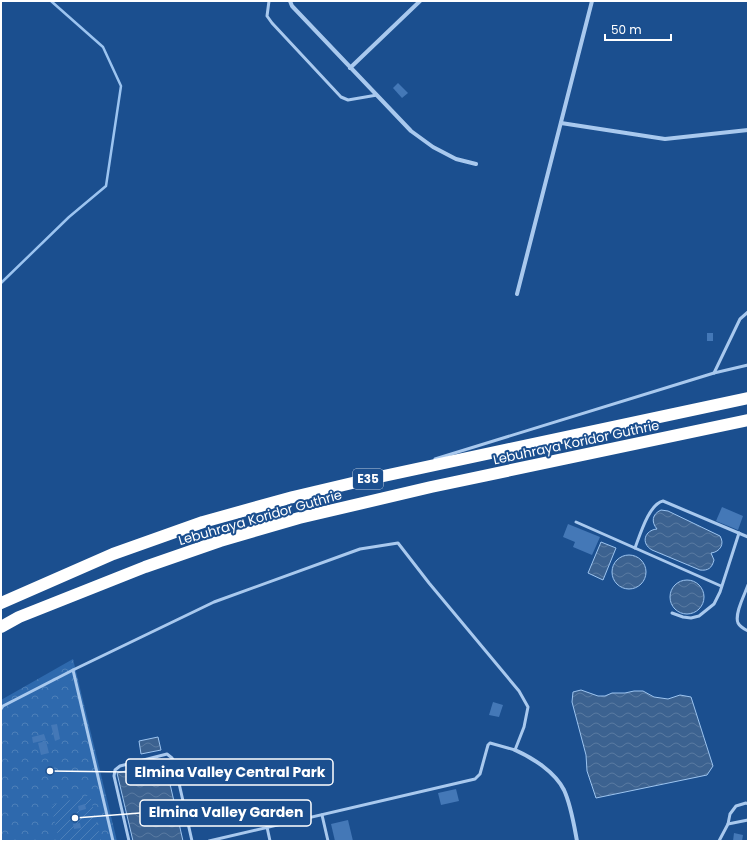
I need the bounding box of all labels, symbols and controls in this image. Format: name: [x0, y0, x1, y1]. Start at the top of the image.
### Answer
scale bar: [605, 16, 671, 42]
text: 50 m: [611, 21, 642, 38]
street label: Lebuhraya Koridor Guthrie: [491, 416, 661, 469]
road number: E35: [353, 469, 383, 489]
street label: Lebuhraya Koridor Guthrie: [176, 485, 344, 550]
callout: Elmina Valley Central Park: [126, 759, 333, 785]
text: Elmina Valley Central Park: [135, 762, 326, 782]
callout: Elmina Valley Garden: [140, 800, 311, 826]
text: Elmina Valley Garden: [149, 802, 303, 822]

